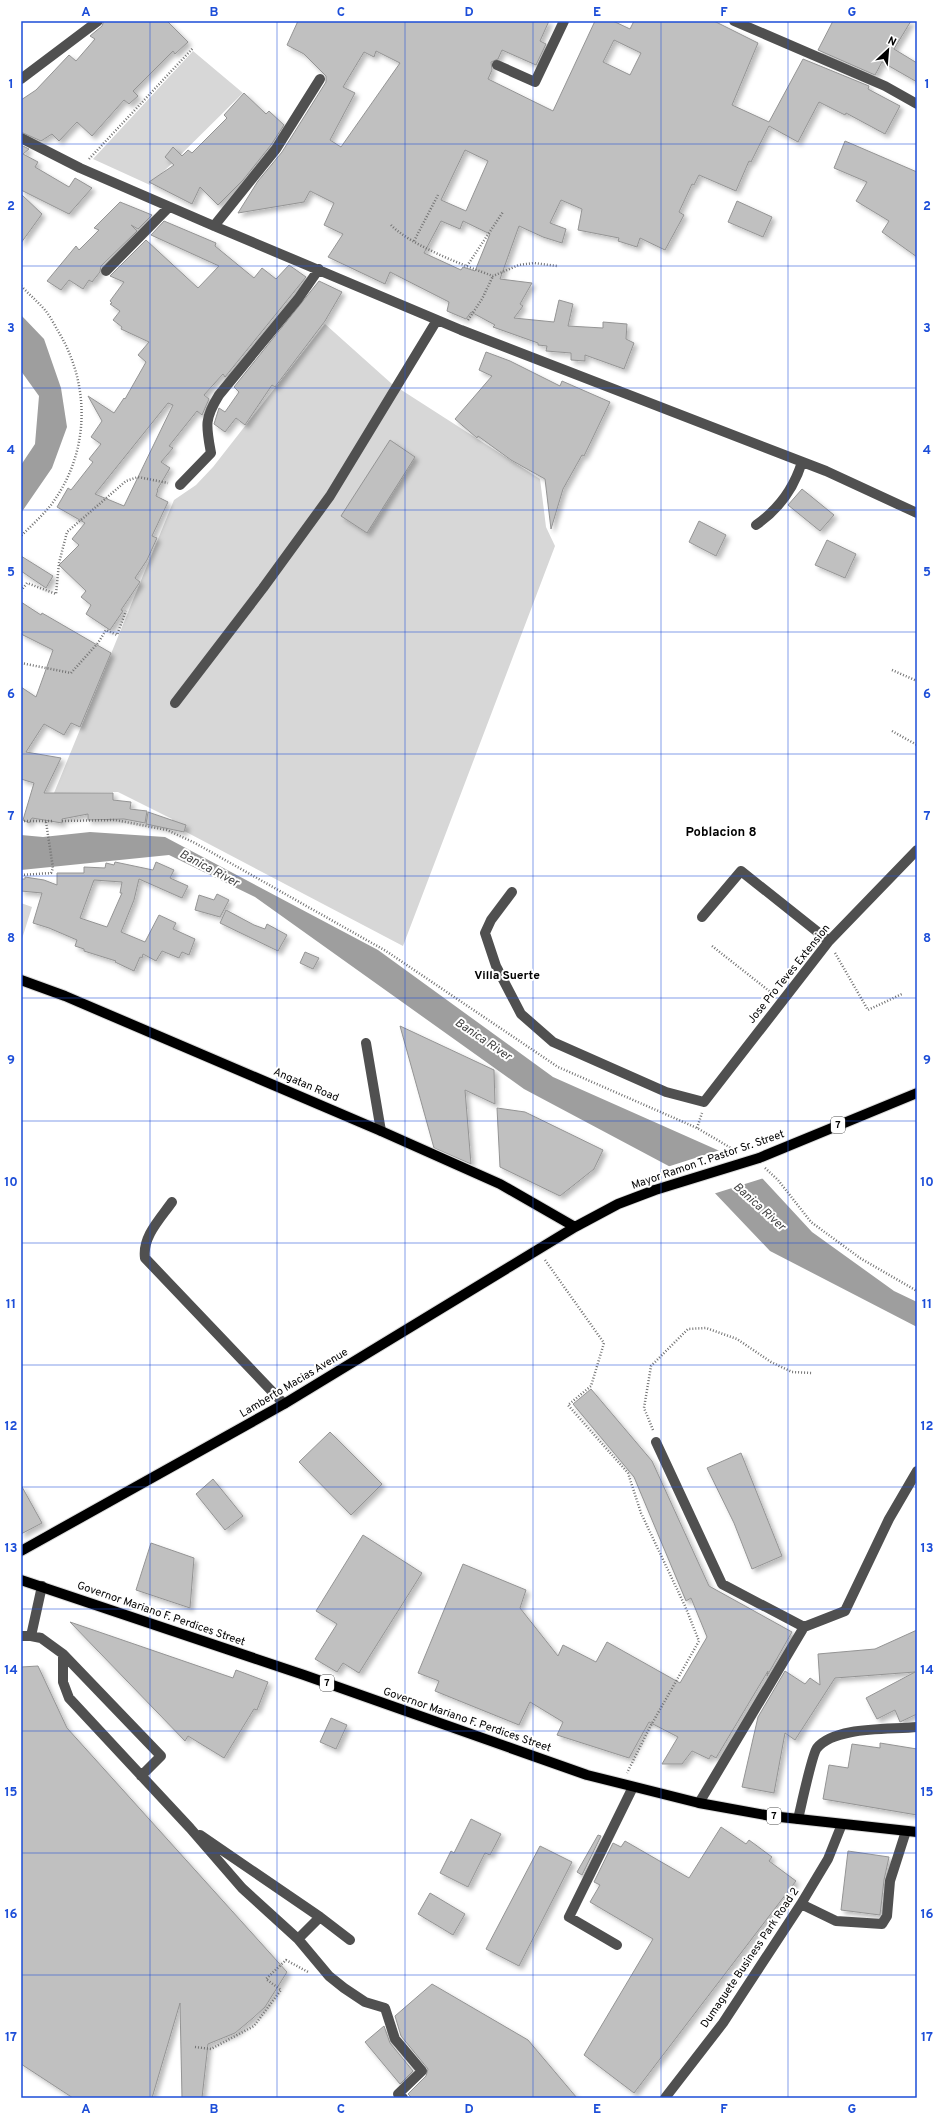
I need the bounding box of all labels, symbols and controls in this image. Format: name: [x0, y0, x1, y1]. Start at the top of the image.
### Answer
text: A: [81, 5, 91, 21]
text: B: [210, 5, 219, 21]
text: C: [337, 5, 345, 21]
text: D: [464, 5, 474, 21]
text: E: [593, 5, 601, 21]
text: F: [720, 5, 728, 21]
text: G: [848, 5, 857, 21]
north arrow: [868, 30, 908, 70]
text: N: [885, 34, 899, 50]
text: 1: [8, 77, 14, 93]
text: 1: [924, 77, 930, 93]
text: 2: [7, 199, 15, 215]
text: 2: [923, 199, 931, 215]
text: 3: [7, 321, 15, 337]
text: 3: [923, 321, 931, 337]
text: 4: [7, 443, 15, 459]
text: 4: [923, 443, 931, 459]
text: 5: [7, 565, 15, 581]
text: 5: [923, 565, 931, 581]
text: 6: [7, 687, 15, 703]
text: 6: [923, 687, 931, 703]
text: 7: [8, 809, 15, 825]
text: 7: [924, 809, 931, 825]
district label: Poblacion 8: [685, 825, 757, 841]
water label: Banica River: [177, 847, 243, 892]
street label: Jose Pro Teves Extension: [745, 922, 833, 1026]
text: 8: [7, 931, 15, 947]
text: 8: [923, 931, 931, 947]
district label: Villa Suerte: [474, 968, 540, 984]
water label: Banica River: [452, 1015, 516, 1066]
text: 9: [7, 1053, 15, 1069]
text: 9: [923, 1053, 931, 1069]
street label: Angatan Road: [271, 1065, 341, 1105]
road number: 7: [831, 1117, 845, 1133]
street label: Mayor Ramon T. Pastor Sr. Street: [630, 1127, 786, 1193]
text: 10: [4, 1175, 18, 1191]
text: 10: [920, 1175, 934, 1191]
water label: Banica River: [729, 1179, 790, 1236]
text: 11: [6, 1297, 16, 1313]
text: 11: [922, 1297, 932, 1313]
street label: Lamberto Macias Avenue: [237, 1345, 351, 1421]
text: 12: [4, 1419, 18, 1435]
text: 12: [920, 1419, 934, 1435]
text: 13: [5, 1541, 18, 1557]
text: 13: [921, 1541, 934, 1557]
street label: Governor Mariano F. Perdices Street: [75, 1579, 247, 1649]
text: 14: [4, 1663, 18, 1679]
text: 14: [920, 1663, 934, 1679]
road number: 7: [320, 1675, 334, 1691]
street label: Governor Mariano F. Perdices Street: [381, 1685, 553, 1755]
text: 15: [4, 1785, 18, 1801]
text: 15: [920, 1785, 934, 1801]
road number: 7: [767, 1808, 781, 1824]
street label: Dumaguete Business Park Road 2: [698, 1885, 802, 2031]
text: 16: [4, 1907, 18, 1923]
text: 16: [920, 1907, 934, 1923]
text: 17: [5, 2030, 17, 2046]
text: 17: [921, 2030, 933, 2046]
text: A: [81, 2102, 91, 2118]
text: B: [210, 2102, 219, 2118]
text: C: [337, 2102, 345, 2118]
text: D: [464, 2102, 474, 2118]
text: E: [593, 2102, 601, 2118]
text: F: [720, 2102, 728, 2118]
text: G: [848, 2102, 857, 2118]

